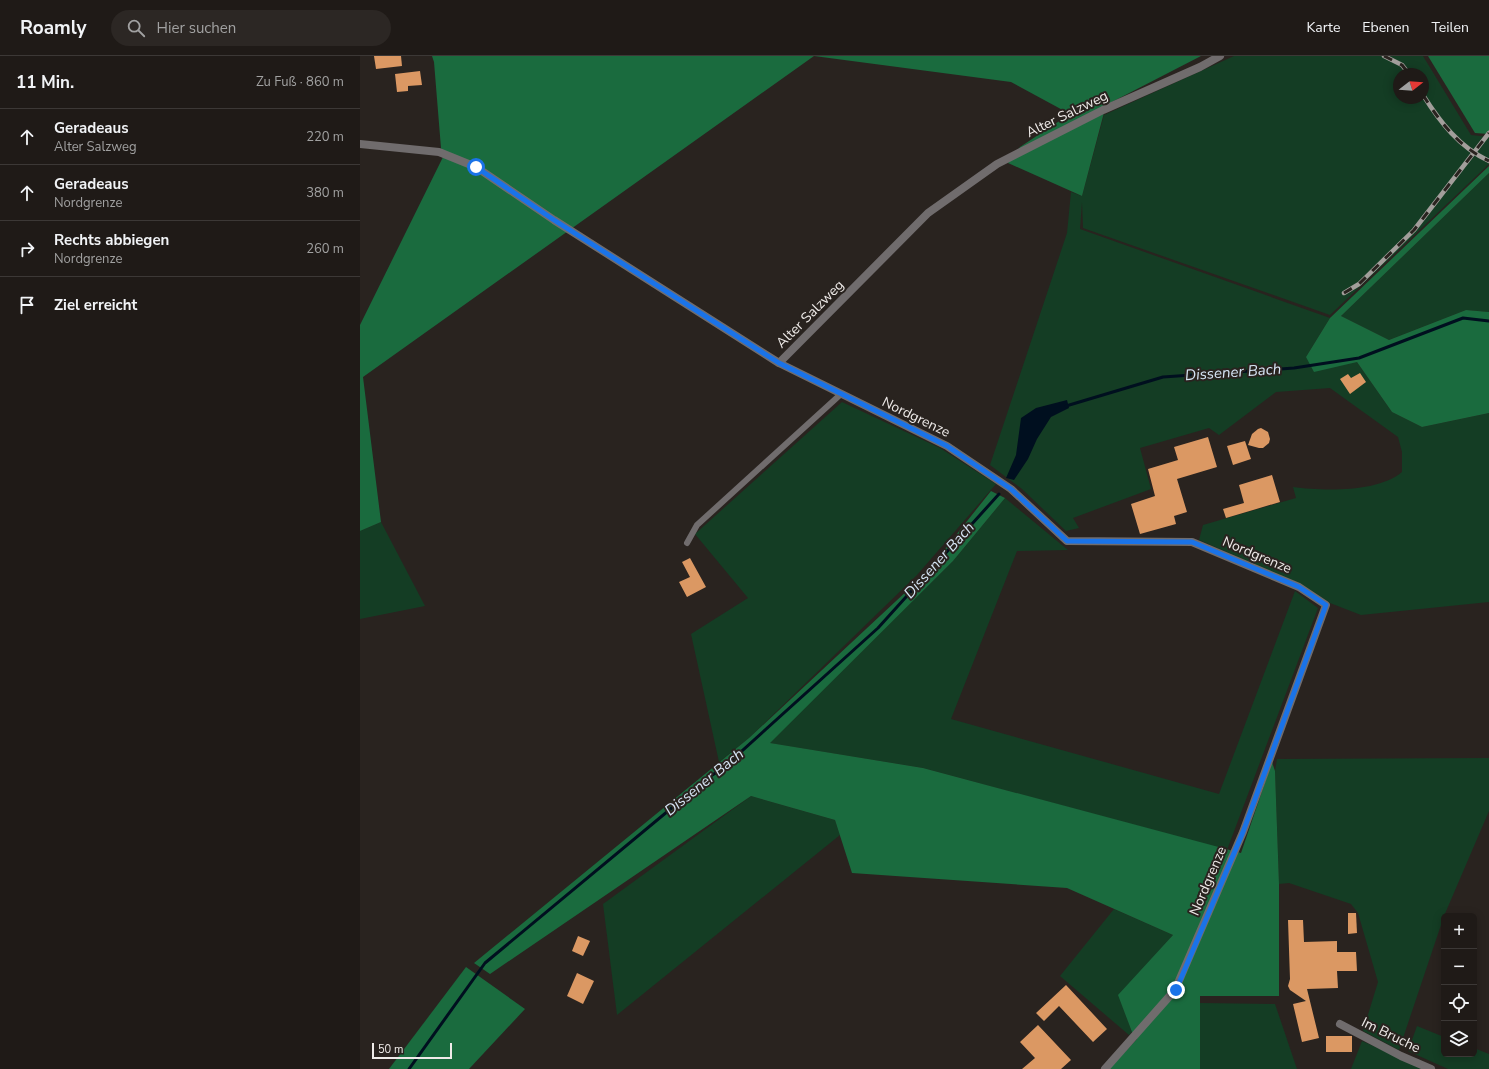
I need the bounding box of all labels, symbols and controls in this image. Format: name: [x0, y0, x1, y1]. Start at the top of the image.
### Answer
search box: [111, 10, 391, 46]
text: Roamly: [20, 15, 87, 41]
icon: search: [125, 17, 147, 39]
text: Hier suchen: [157, 18, 236, 38]
text: Karte: [1307, 18, 1340, 37]
text: Ebenen: [1362, 18, 1409, 37]
text: Teilen: [1431, 18, 1469, 37]
north arrow: [1393, 68, 1429, 104]
text: 11 Min.: [16, 71, 74, 94]
text: Zu Fuß · 860 m: [256, 73, 344, 91]
street label: Alter Salzweg: [1023, 86, 1111, 142]
text: Geradeaus: [54, 118, 129, 138]
icon: ahead: [16, 126, 38, 148]
text: 220 m: [306, 128, 344, 146]
text: Alter Salzweg: [54, 138, 137, 156]
route start: [467, 158, 485, 176]
text: Geradeaus: [54, 174, 129, 194]
icon: ahead: [16, 182, 38, 204]
text: 380 m: [306, 184, 344, 202]
text: Nordgrenze: [54, 194, 122, 212]
text: Rechts abbiegen: [54, 230, 169, 250]
icon: right: [16, 238, 38, 260]
text: 260 m: [306, 240, 344, 258]
text: Nordgrenze: [54, 250, 122, 268]
street label: Alter Salzweg: [772, 276, 848, 352]
icon: arrive: [16, 294, 38, 316]
text: Ziel erreicht: [54, 295, 137, 315]
water label: Dissener Bach: [1184, 359, 1282, 385]
street label: Nordgrenze: [879, 392, 953, 442]
water label: Dissener Bach: [899, 518, 979, 602]
street label: Nordgrenze: [1219, 532, 1295, 578]
water label: Dissener Bach: [660, 744, 748, 820]
street label: Nordgrenze: [1185, 843, 1231, 919]
map controls: [1441, 913, 1477, 1057]
button: +: [1441, 913, 1477, 949]
button: −: [1441, 949, 1477, 985]
route end: [1167, 981, 1185, 999]
button: locate: [1441, 985, 1477, 1021]
street label: Im Bruche: [1358, 1013, 1424, 1057]
button: layers: [1441, 1021, 1477, 1057]
scale bar: [372, 1041, 452, 1060]
text: 50 m: [378, 1042, 403, 1057]

